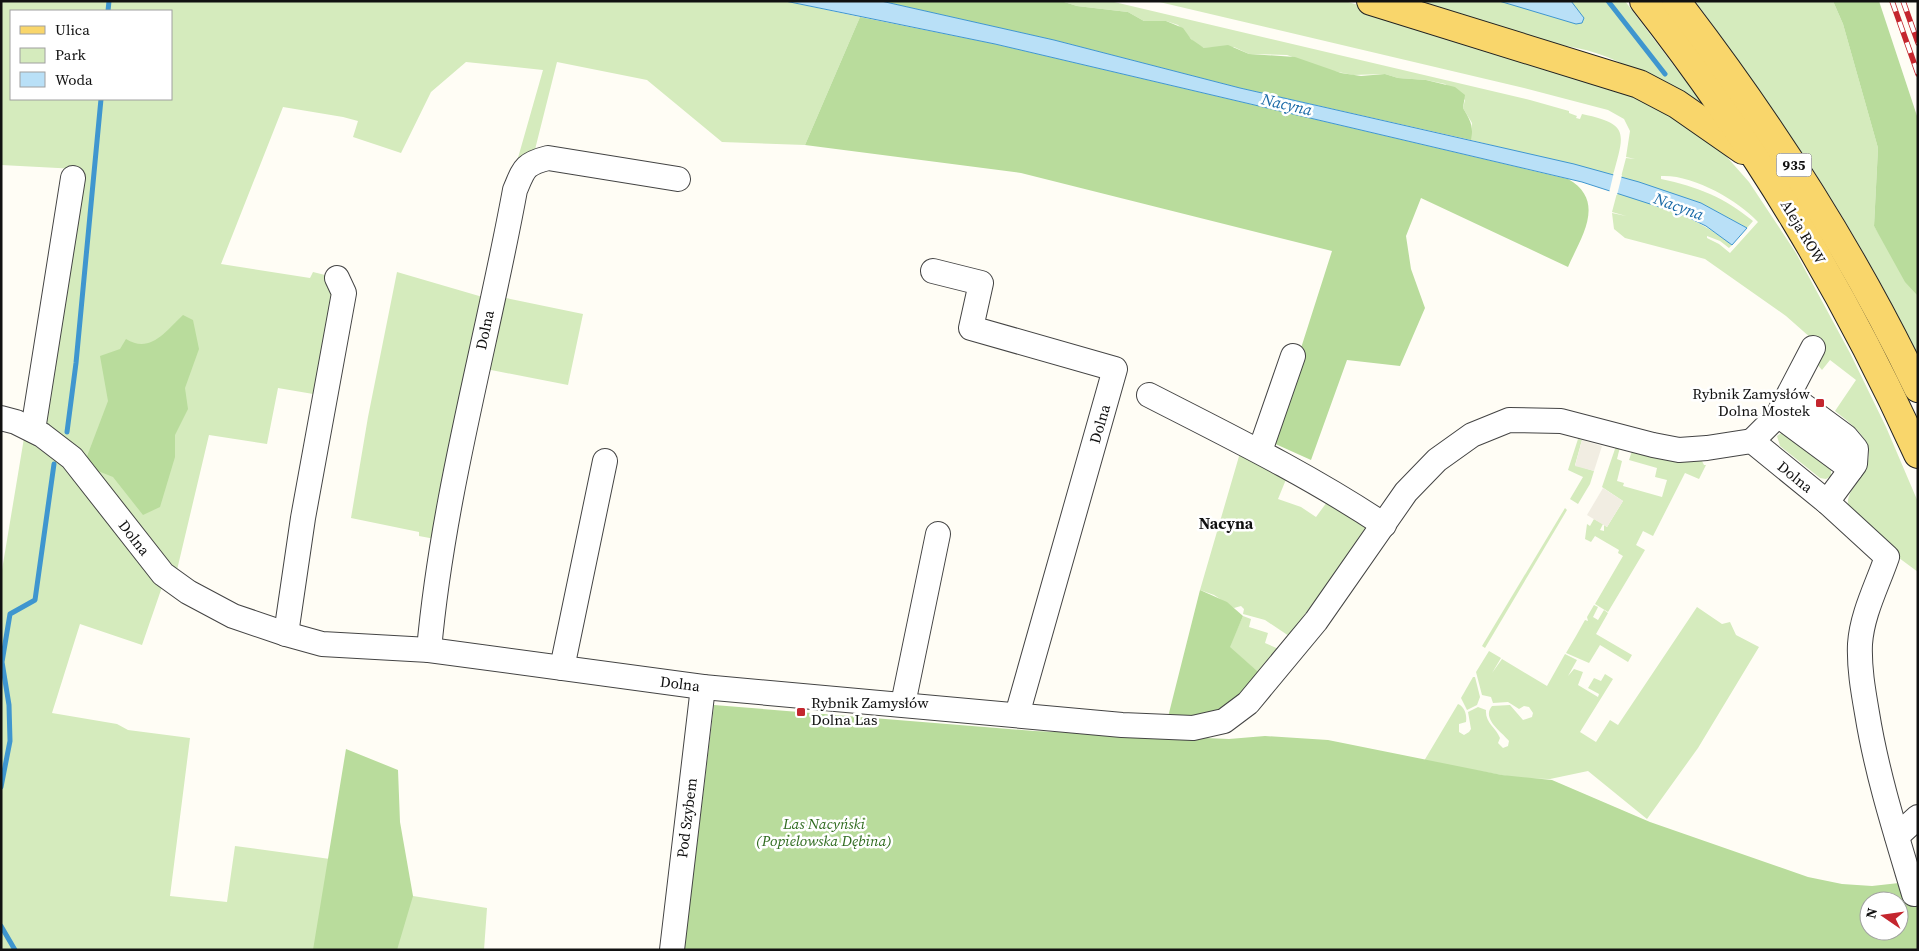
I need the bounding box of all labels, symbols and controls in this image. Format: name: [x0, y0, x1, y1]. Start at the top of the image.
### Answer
legend: [10, 10, 172, 100]
text: Ulica: [55, 19, 90, 40]
text: Park: [55, 44, 87, 65]
text: Woda: [55, 69, 93, 90]
water label: Nacyna: [1259, 87, 1315, 121]
road number: 935: [1776, 154, 1812, 176]
water label: Nacyna: [1650, 187, 1707, 225]
street label: Aleja ROW: [1776, 196, 1831, 268]
street label: Dolna: [470, 308, 499, 352]
place label: Rybnik Zamysłów Dolna Mostek: [1692, 383, 1811, 421]
marker: Rybnik Zamysłów Dolna Mostek: [1814, 397, 1826, 409]
street label: Dolna: [1084, 401, 1115, 446]
street label: Dolna: [1773, 456, 1818, 498]
district label: Nacyna: [1199, 512, 1254, 534]
street label: Dolna: [114, 515, 155, 560]
street label: Dolna: [659, 671, 702, 696]
place label: Rybnik Zamysłów Dolna Las: [811, 692, 929, 730]
marker: Rybnik Zamysłów Dolna Las: [795, 706, 807, 718]
street label: Pod Szybem: [671, 776, 702, 859]
park label: Las Nacyński (Popielowska Dębina): [756, 813, 892, 851]
north arrow: [1859, 891, 1909, 941]
text: N: [1860, 906, 1882, 920]

